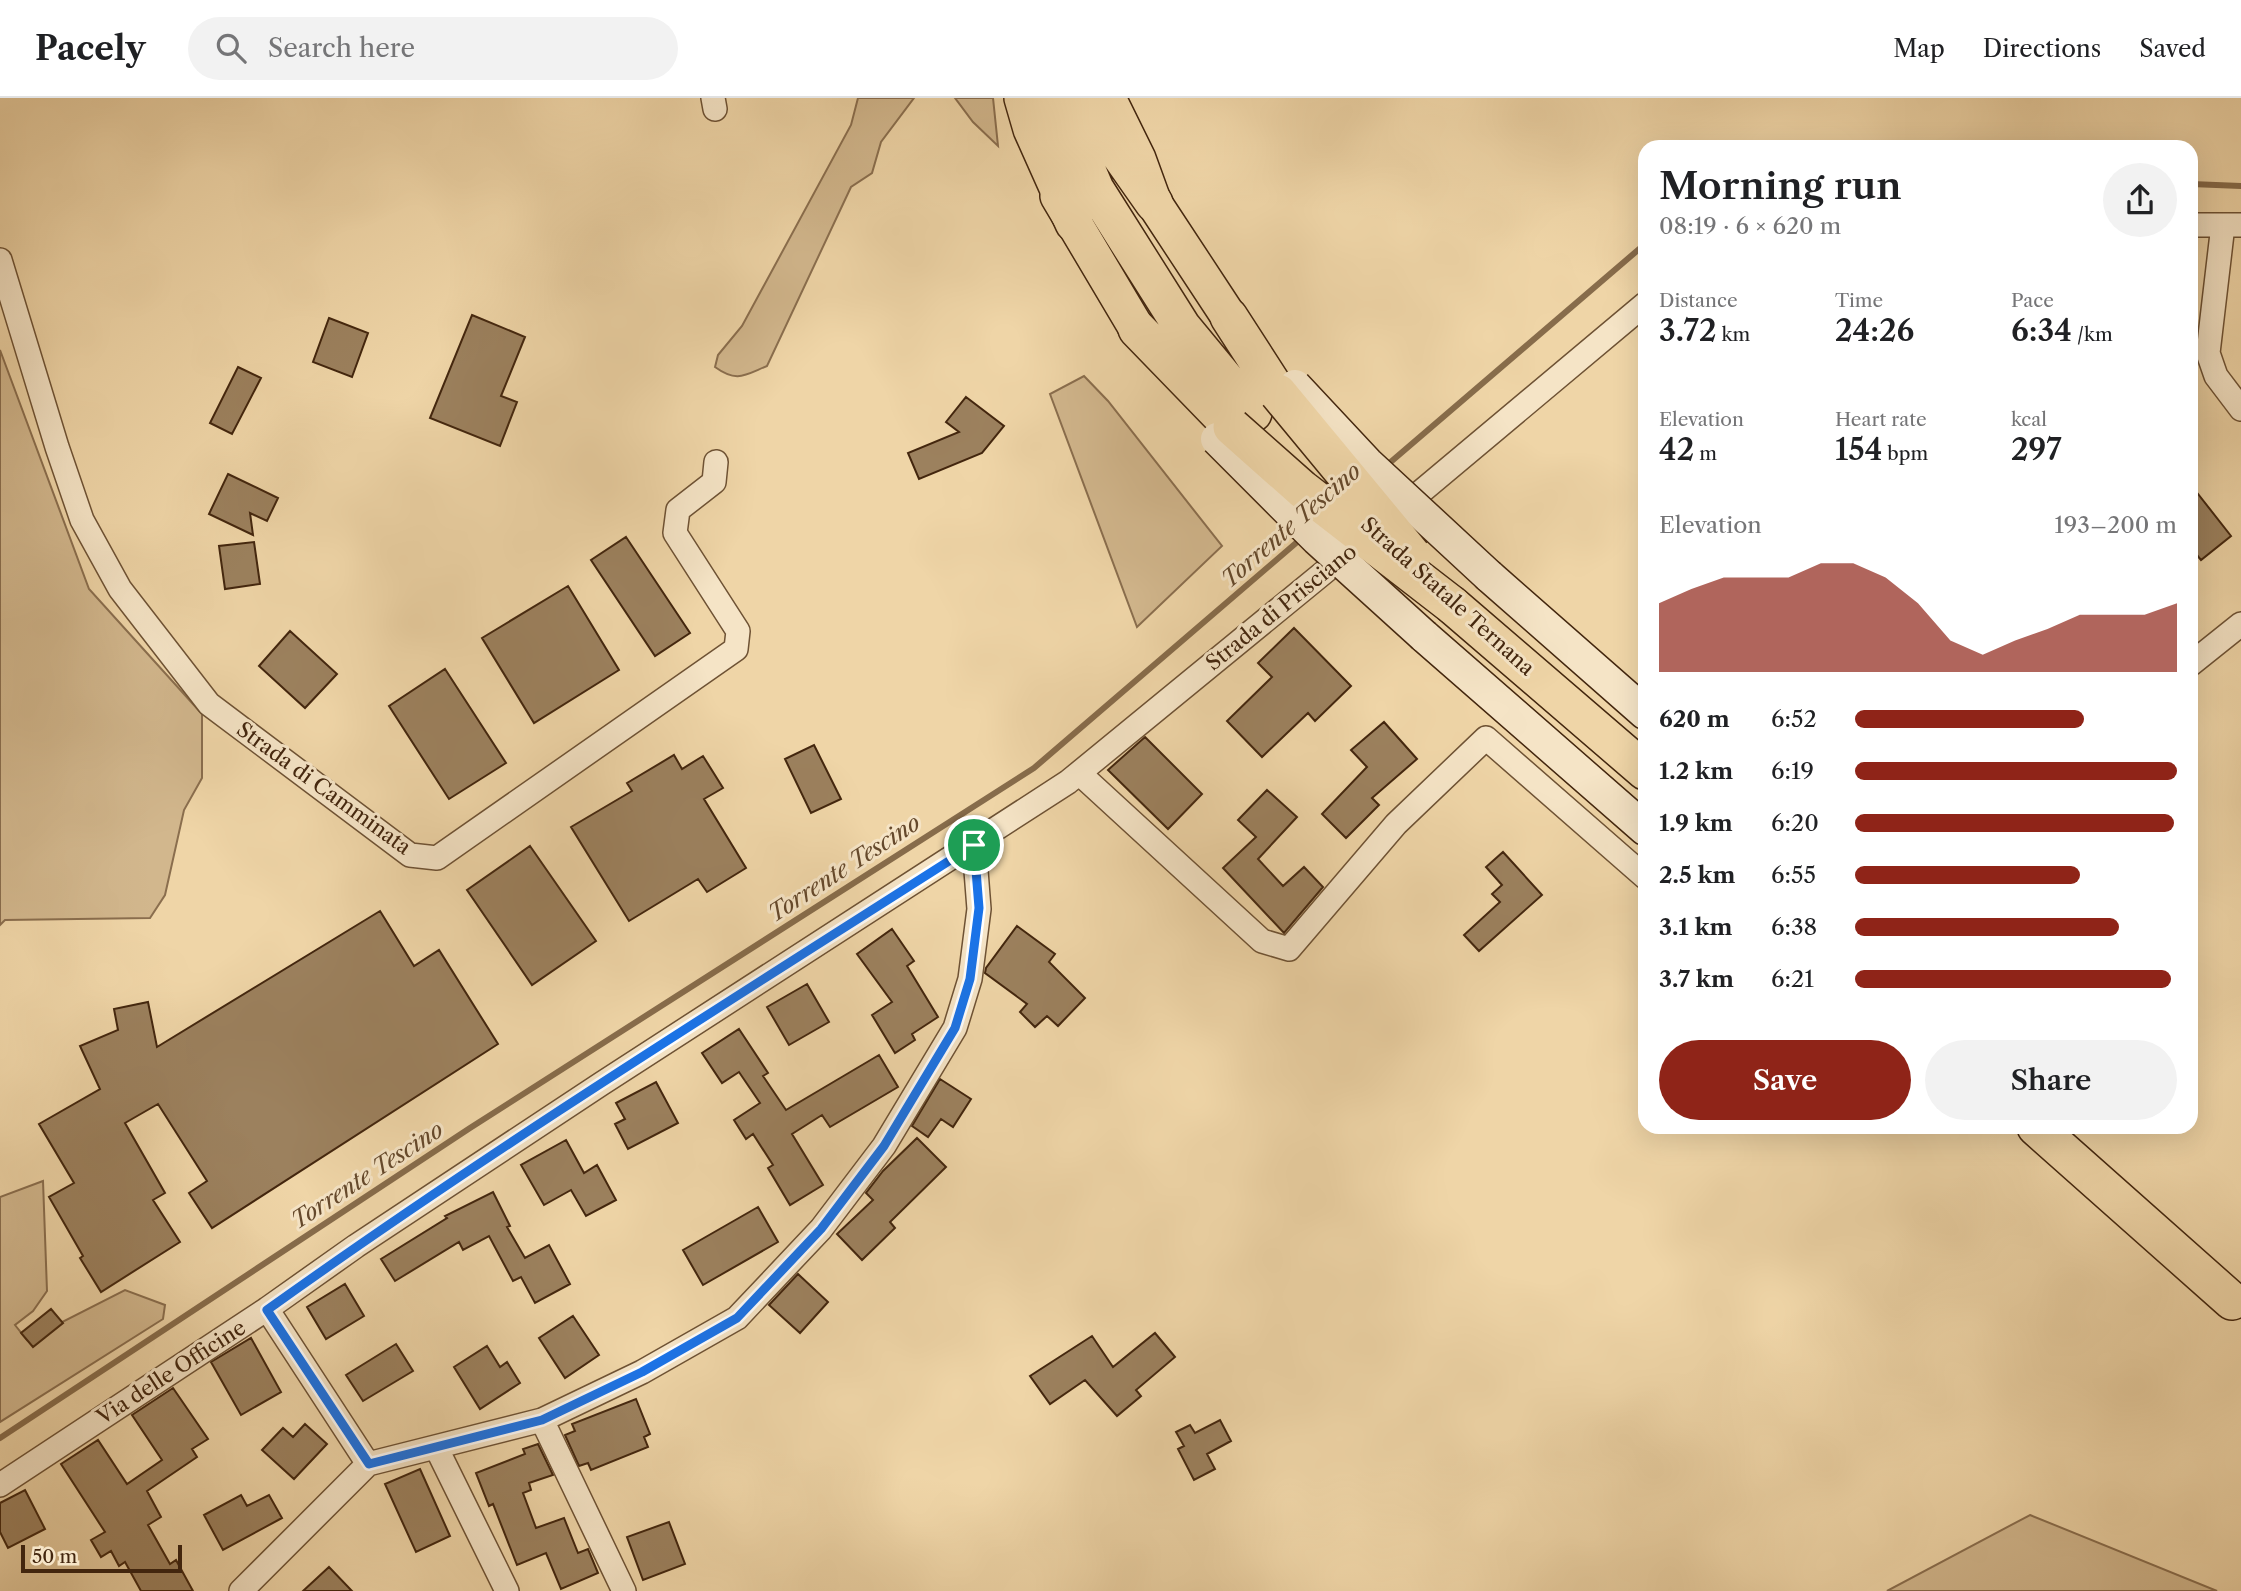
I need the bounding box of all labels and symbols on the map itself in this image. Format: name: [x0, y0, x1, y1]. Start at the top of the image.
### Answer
water label: Torrente Tescino: [1215, 457, 1367, 593]
street label: Strada Statale Ternana: [1356, 512, 1540, 681]
street label: Strada di Prisciano: [1201, 539, 1361, 675]
street label: Strada di Camminata: [232, 716, 417, 860]
water label: Torrente Tescino: [763, 808, 926, 928]
pin: [944, 815, 1004, 875]
water label: Torrente Tescino: [286, 1115, 449, 1235]
street label: Via delle Officine: [91, 1315, 250, 1430]
scale bar: [21, 1542, 182, 1574]

